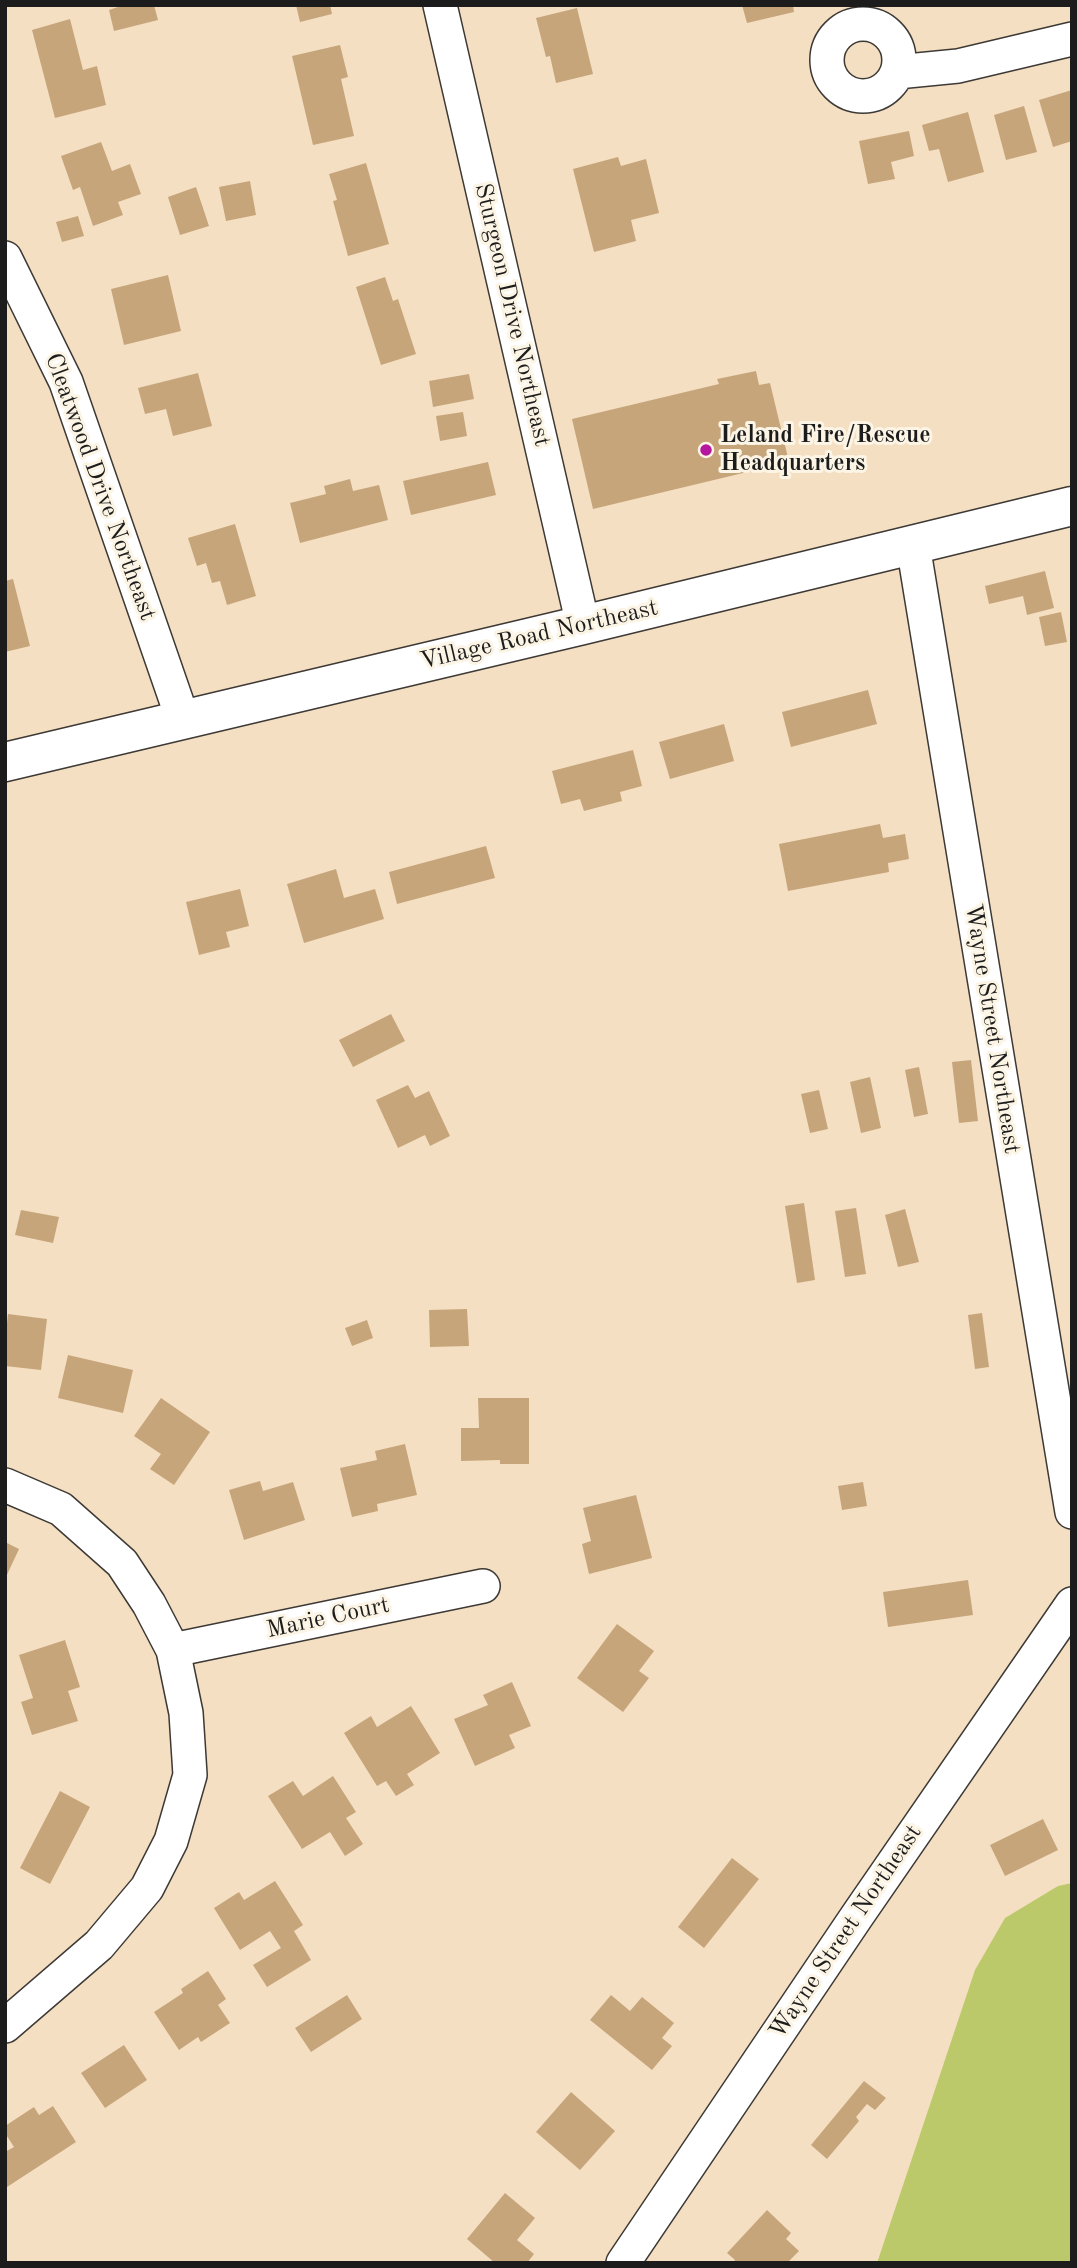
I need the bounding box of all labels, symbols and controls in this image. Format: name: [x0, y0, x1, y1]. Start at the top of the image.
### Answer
street label: Sturgeon Drive Northeast: [468, 181, 556, 449]
street label: Cleatwood Drive Northeast: [38, 350, 162, 624]
place label: Leland Fire/Rescue Headquarters: [720, 422, 931, 478]
marker: Leland Fire/Rescue Headquarters: [698, 442, 714, 458]
street label: Village Road Northeast: [417, 594, 661, 676]
street label: Wayne Street Northeast: [958, 902, 1026, 1156]
street label: Marie Court: [264, 1591, 392, 1645]
street label: Wayne Street Northeast: [764, 1819, 928, 2045]

